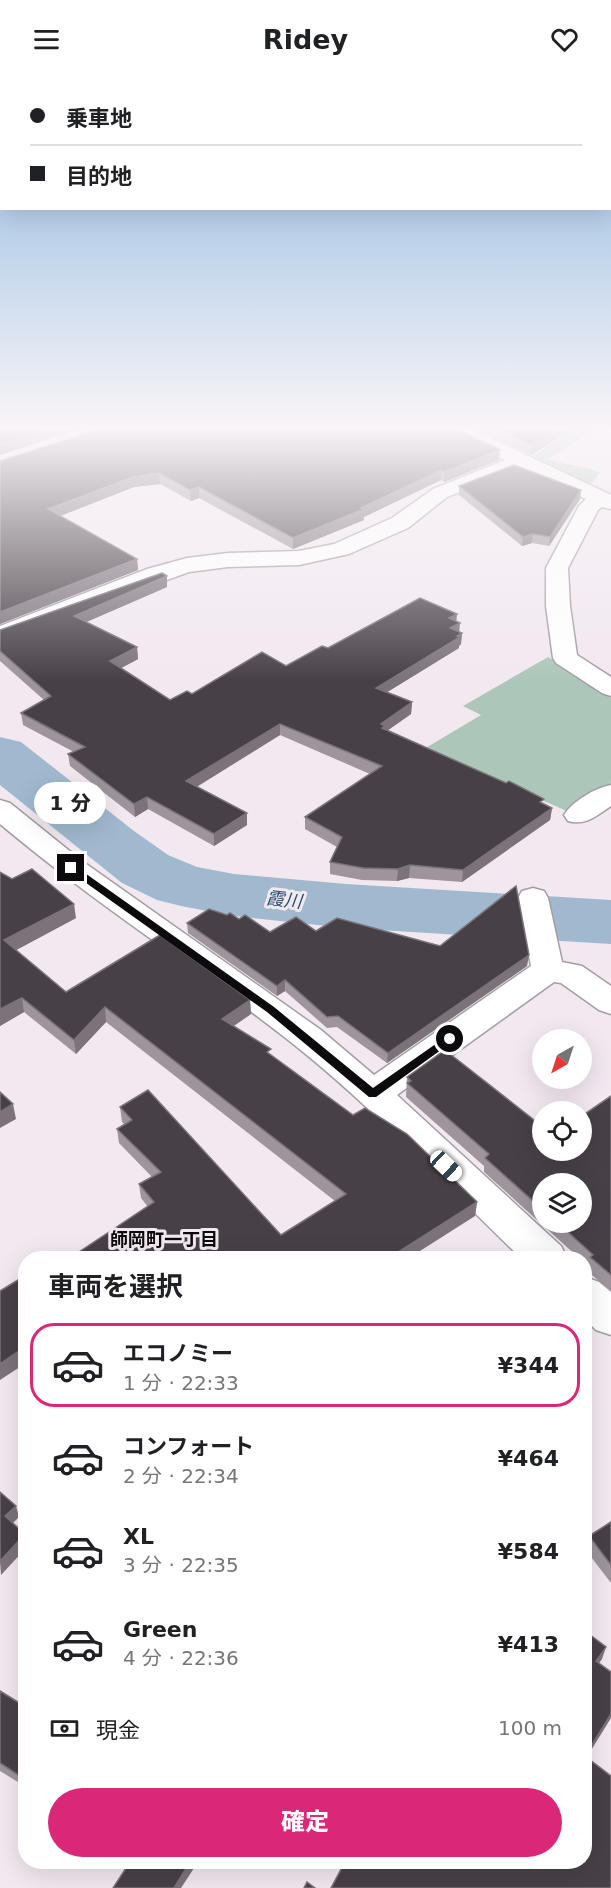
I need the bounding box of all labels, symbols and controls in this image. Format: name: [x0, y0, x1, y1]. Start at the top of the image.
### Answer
icon: menu: [30, 23, 63, 56]
icon: heart: [548, 23, 581, 56]
text: Ridey: [263, 24, 348, 55]
text: 乗車地: [66, 106, 132, 131]
text: 目的地: [66, 164, 132, 189]
callout: 1 分: [35, 781, 107, 823]
text: 1 分: [50, 791, 90, 815]
route end: [57, 854, 84, 881]
water label: 霞川: [265, 887, 305, 912]
route start: [436, 1025, 463, 1052]
north arrow: [532, 1029, 592, 1089]
map controls: [532, 1029, 592, 1233]
button: locate: [532, 1101, 592, 1161]
car: [427, 1147, 465, 1185]
button: layers: [532, 1173, 592, 1233]
district label: 師岡町一丁目: [110, 1229, 218, 1250]
text: 車両を選択: [48, 1271, 183, 1302]
icon: car: [51, 1338, 105, 1392]
text: エコノミー: [123, 1341, 233, 1366]
text: ¥344: [498, 1353, 559, 1378]
text: 1 分 · 22:33: [123, 1371, 239, 1395]
icon: car: [51, 1431, 105, 1485]
text: コンフォート: [123, 1434, 254, 1459]
text: ¥464: [498, 1446, 559, 1471]
text: 2 分 · 22:34: [123, 1464, 239, 1488]
icon: car: [51, 1524, 105, 1578]
text: XL: [123, 1524, 154, 1549]
text: ¥584: [498, 1539, 559, 1564]
text: 3 分 · 22:35: [123, 1553, 239, 1577]
icon: car: [51, 1617, 105, 1671]
text: Green: [123, 1617, 197, 1642]
text: ¥413: [498, 1632, 559, 1657]
text: 4 分 · 22:36: [123, 1646, 239, 1670]
icon: cash: [48, 1712, 81, 1745]
text: 100 m: [498, 1716, 562, 1740]
text: 現金: [96, 1718, 140, 1743]
button: 確定: [48, 1788, 562, 1857]

